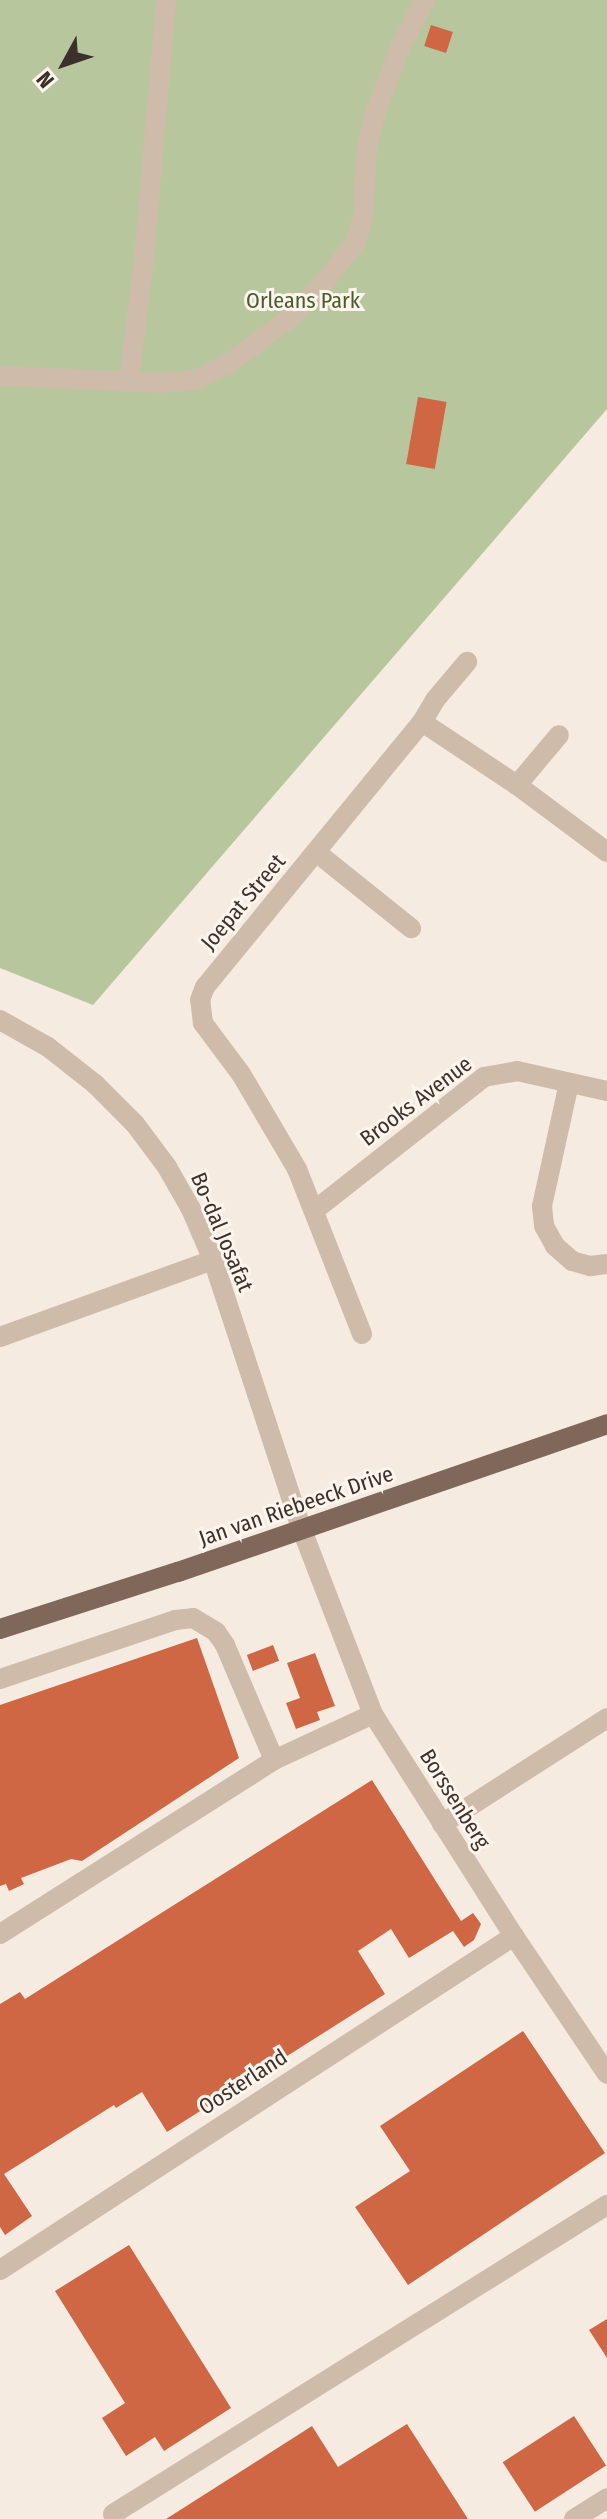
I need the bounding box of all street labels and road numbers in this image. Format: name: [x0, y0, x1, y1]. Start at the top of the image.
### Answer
street label: Joepat Street: [195, 849, 291, 955]
street label: Brooks Avenue: [355, 1050, 477, 1152]
street label: Bo-dal Josafat: [185, 1168, 259, 1296]
street label: Jan van Riebeeck Drive: [195, 1460, 397, 1552]
street label: Borssenberg: [414, 1744, 496, 1854]
street label: Oosterland: [194, 2044, 292, 2120]

